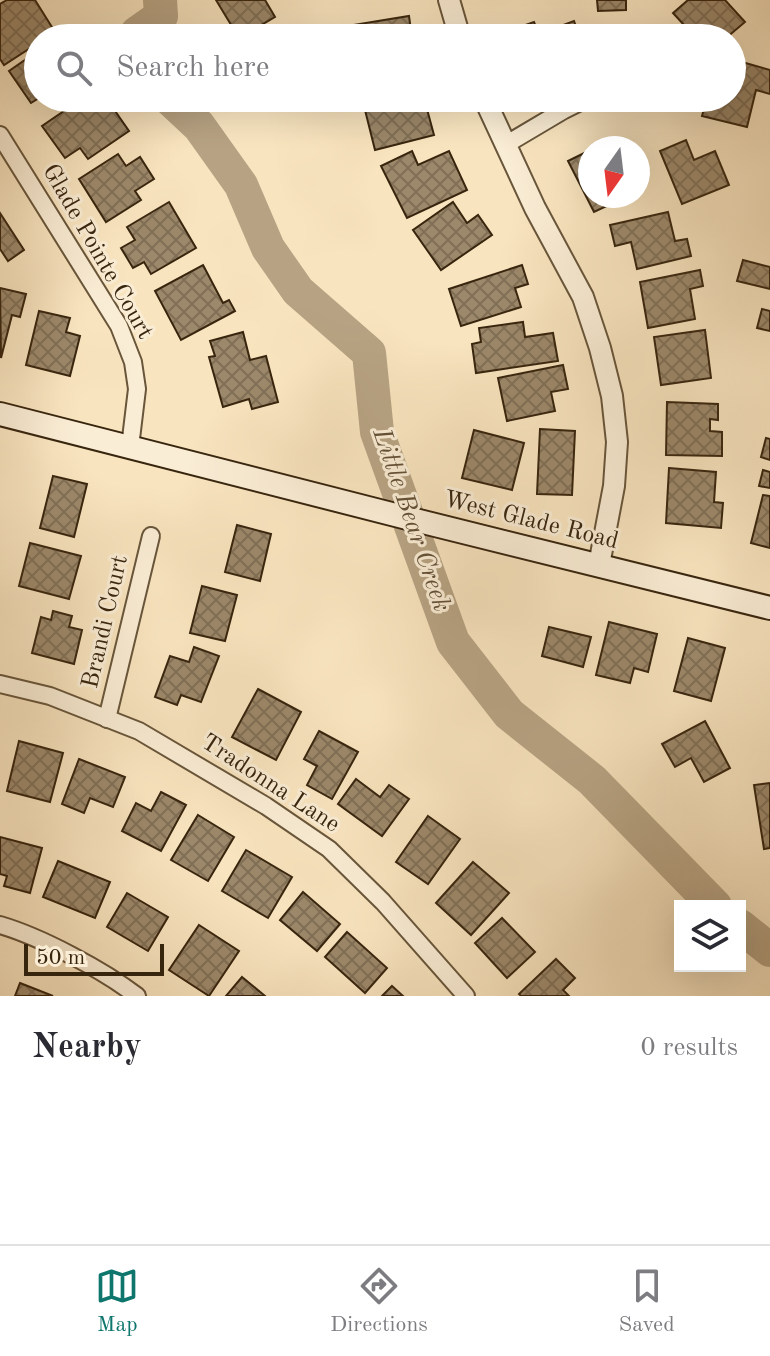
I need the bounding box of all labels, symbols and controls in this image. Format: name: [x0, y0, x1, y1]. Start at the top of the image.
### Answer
search box: [24, 24, 746, 112]
icon: search: [52, 46, 96, 90]
text: Search here: [116, 53, 270, 83]
north arrow: [578, 136, 650, 208]
street label: Glade Pointe Court: [37, 160, 157, 344]
water label: Little Bear Creek: [367, 424, 455, 615]
street label: West Glade Road: [441, 488, 621, 554]
street label: Brandi Court: [79, 553, 133, 691]
street label: Tradonna Lane: [196, 730, 344, 838]
map controls: [674, 900, 746, 972]
button: layers: [674, 900, 746, 972]
scale bar: [24, 940, 164, 976]
text: 50 m: [36, 947, 85, 969]
text: Nearby: [32, 1031, 142, 1065]
text: 0 results: [640, 1035, 738, 1061]
tab: Map: [95, 1264, 139, 1339]
tab: Directions: [330, 1264, 428, 1339]
tab: Saved: [619, 1264, 675, 1339]

